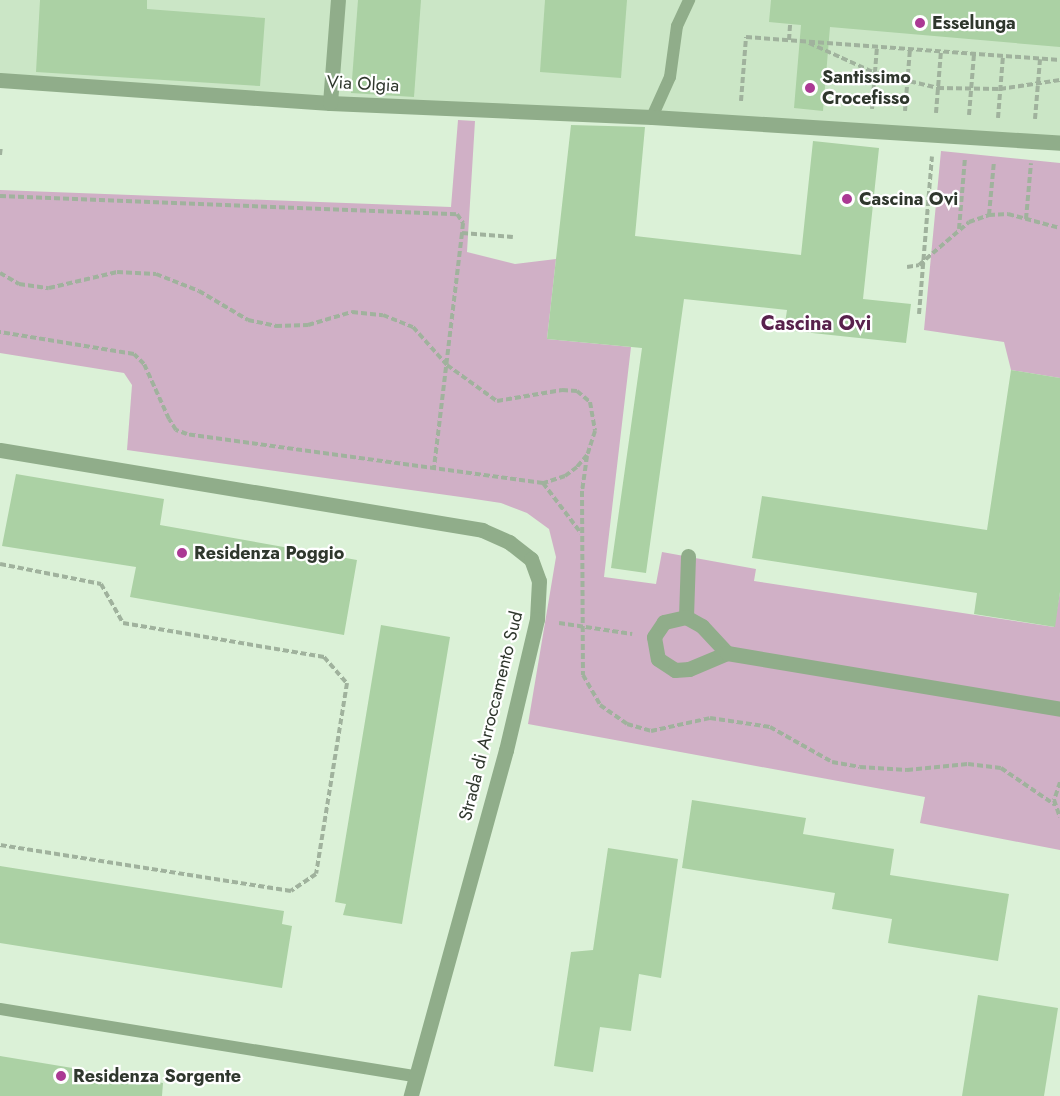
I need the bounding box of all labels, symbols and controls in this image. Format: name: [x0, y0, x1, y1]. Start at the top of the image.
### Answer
place label: Esselunga: [932, 12, 1016, 34]
marker: Esselunga: [913, 16, 927, 30]
place label: Santissimo Crocefisso: [822, 67, 911, 110]
street label: Via Olgia: [326, 71, 400, 97]
marker: Santissimo Crocefisso: [803, 81, 817, 95]
place label: Cascina Ovi: [859, 188, 958, 210]
marker: Cascina Ovi: [840, 192, 854, 206]
district label: Cascina Ovi: [761, 311, 871, 335]
place label: Residenza Poggio: [194, 542, 344, 564]
marker: Residenza Poggio: [175, 546, 189, 560]
street label: Strada di Arroccamento Sud: [454, 609, 528, 823]
place label: Residenza Sorgente: [73, 1065, 241, 1087]
marker: Residenza Sorgente: [54, 1069, 68, 1083]

